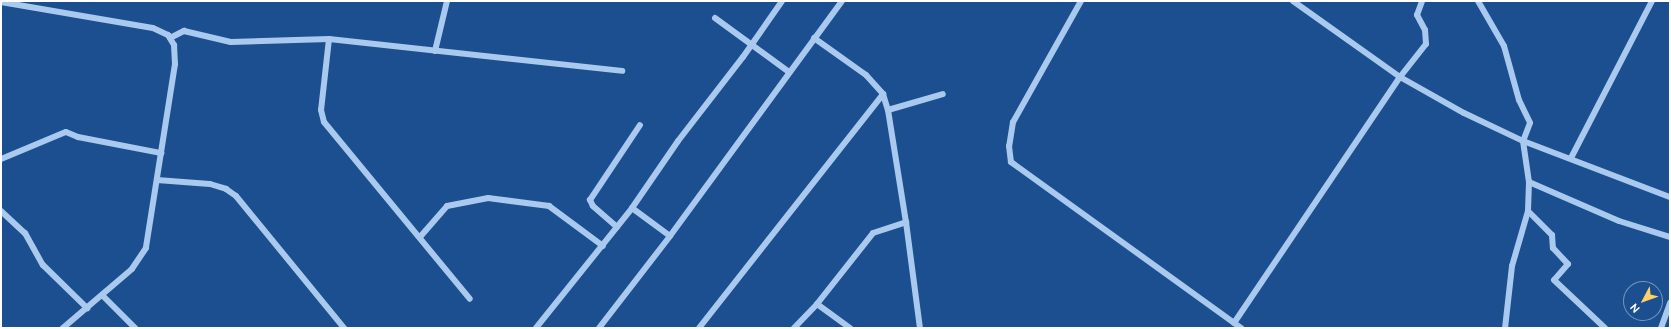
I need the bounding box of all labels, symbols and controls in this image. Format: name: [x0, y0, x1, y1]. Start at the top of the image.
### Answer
north arrow: [1623, 281, 1663, 321]
text: N: [1627, 301, 1642, 315]

